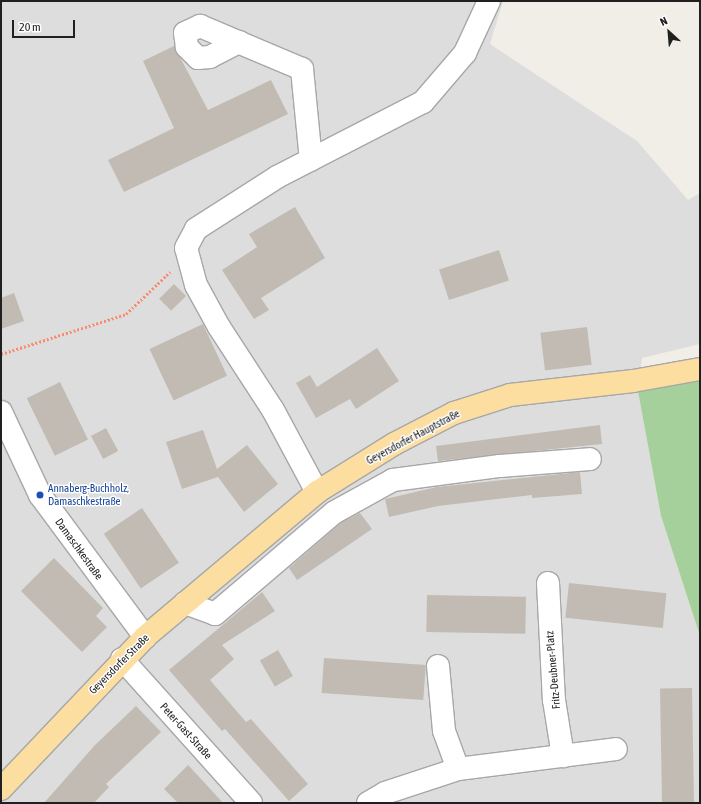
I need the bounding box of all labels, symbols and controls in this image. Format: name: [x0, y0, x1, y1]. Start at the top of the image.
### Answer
scale bar: [14, 12, 77, 38]
north arrow: [649, 12, 689, 52]
text: N: [658, 14, 669, 28]
text: 20 m: [19, 20, 41, 34]
street label: Geyersdorfer Hauptstraße: [364, 407, 462, 467]
place label: Annaberg-Buchholz, Damaschkestraße: [48, 482, 129, 508]
marker: Annaberg-Buchholz, Damaschkestraße: [35, 490, 45, 500]
street label: Damaschkestraße: [52, 516, 106, 582]
street label: Fritz-Deubner-Platz: [543, 630, 563, 710]
street label: Geyersdorfer Straße: [86, 631, 152, 697]
street label: Peter-Gast-Straße: [157, 700, 215, 762]

